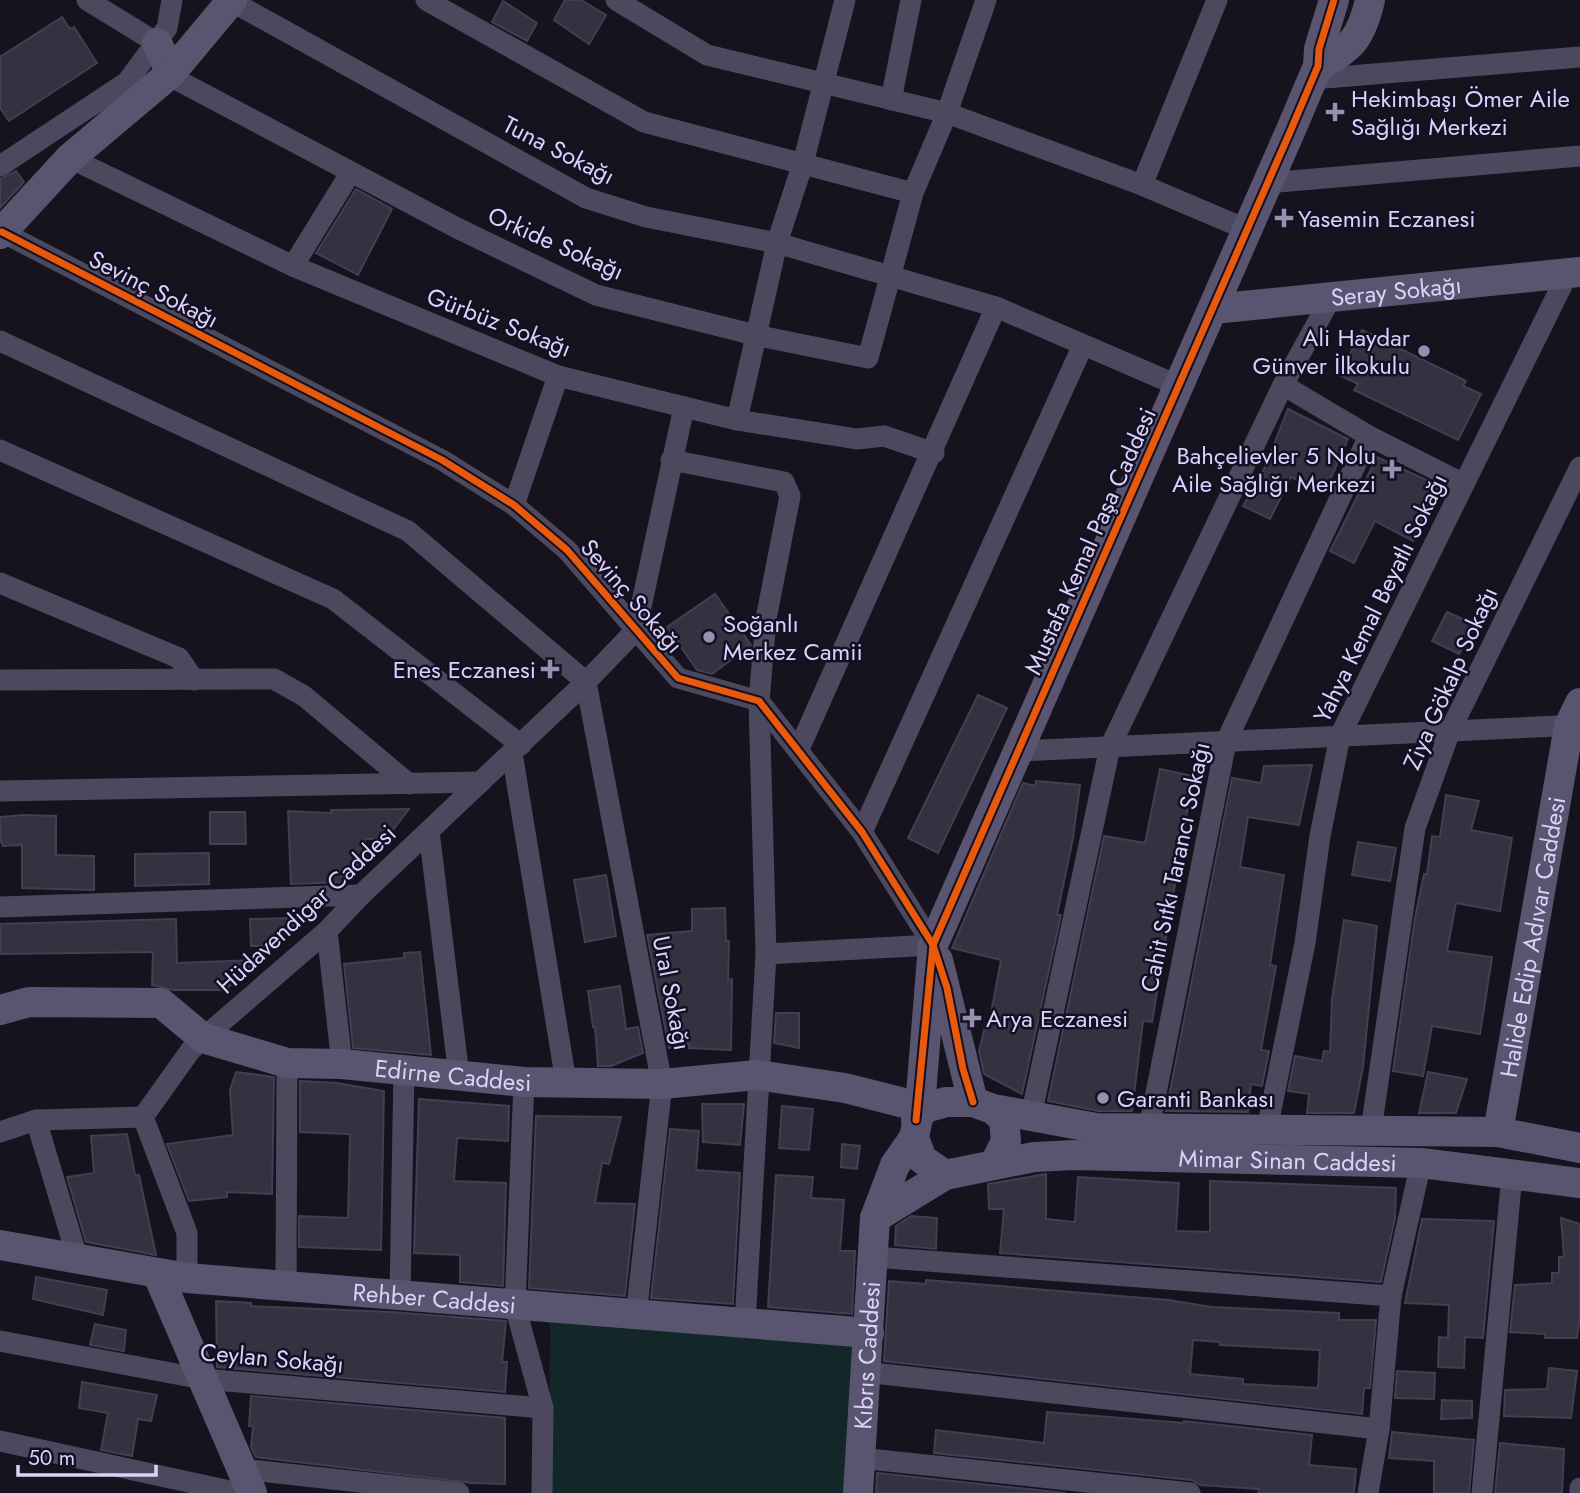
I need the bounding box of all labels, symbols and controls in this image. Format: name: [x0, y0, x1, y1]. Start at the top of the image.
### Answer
place label: Hekimbaşı Ömer Aile Sağlığı Merkezi: [1351, 81, 1570, 144]
marker: Hekimbaşı Ömer Aile Sağlığı Merkezi: [1325, 102, 1345, 122]
street label: Tuna Sokağı: [497, 107, 621, 193]
street label: Orkide Sokağı: [482, 197, 630, 289]
place label: Yasemin Eczanesi: [1298, 201, 1476, 236]
marker: Yasemin Eczanesi: [1276, 210, 1292, 226]
street label: Sevinç Sokağı: [83, 241, 225, 337]
street label: Seray Sokağı: [1329, 267, 1463, 315]
street label: Gürbüz Sokağı: [422, 278, 576, 366]
place label: Ali Haydar Günver İlkokulu: [1253, 320, 1411, 383]
marker: Ali Haydar Günver İlkokulu: [1416, 343, 1432, 359]
street label: Mustafa Kemal Paşa Caddesi: [1015, 402, 1165, 680]
place label: Bahçelievler 5 Nolu Aile Sağlığı Merkezi: [1172, 438, 1376, 501]
marker: Bahçelievler 5 Nolu Aile Sağlığı Merkezi: [1382, 459, 1402, 479]
street label: Yahya Kemal Beyatlı Sokağı: [1304, 468, 1456, 728]
street label: Sevinç Sokağı: [572, 531, 692, 661]
street label: Ziya Gökalp Sokağı: [1394, 581, 1506, 775]
place label: Soğanlı Merkez Camii: [723, 606, 863, 669]
marker: Soğanlı Merkez Camii: [701, 629, 717, 645]
place label: Enes Eczanesi: [393, 652, 536, 687]
marker: Enes Eczanesi: [542, 661, 558, 677]
street label: Cahit Sıtkı Tarancı Sokağı: [1131, 739, 1219, 995]
street label: Halide Edip Adıvar Caddesi: [1490, 794, 1574, 1080]
street label: Hüdavendigar Caddesi: [208, 816, 404, 1002]
street label: Ural Sokağı: [644, 933, 700, 1053]
place label: Arya Eczanesi: [986, 1001, 1128, 1036]
marker: Arya Eczanesi: [964, 1010, 980, 1026]
street label: Edirne Caddesi: [373, 1050, 532, 1100]
place label: Garanti Bankası: [1117, 1081, 1274, 1116]
marker: Garanti Bankası: [1095, 1090, 1111, 1106]
street label: Mimar Sinan Caddesi: [1178, 1140, 1397, 1180]
street label: Rehber Caddesi: [351, 1274, 517, 1322]
street label: Kıbrıs Caddesi: [844, 1280, 889, 1430]
street label: Ceylan Sokağı: [199, 1334, 345, 1382]
scale bar: [18, 1434, 156, 1478]
text: 50 m: [28, 1443, 75, 1473]

